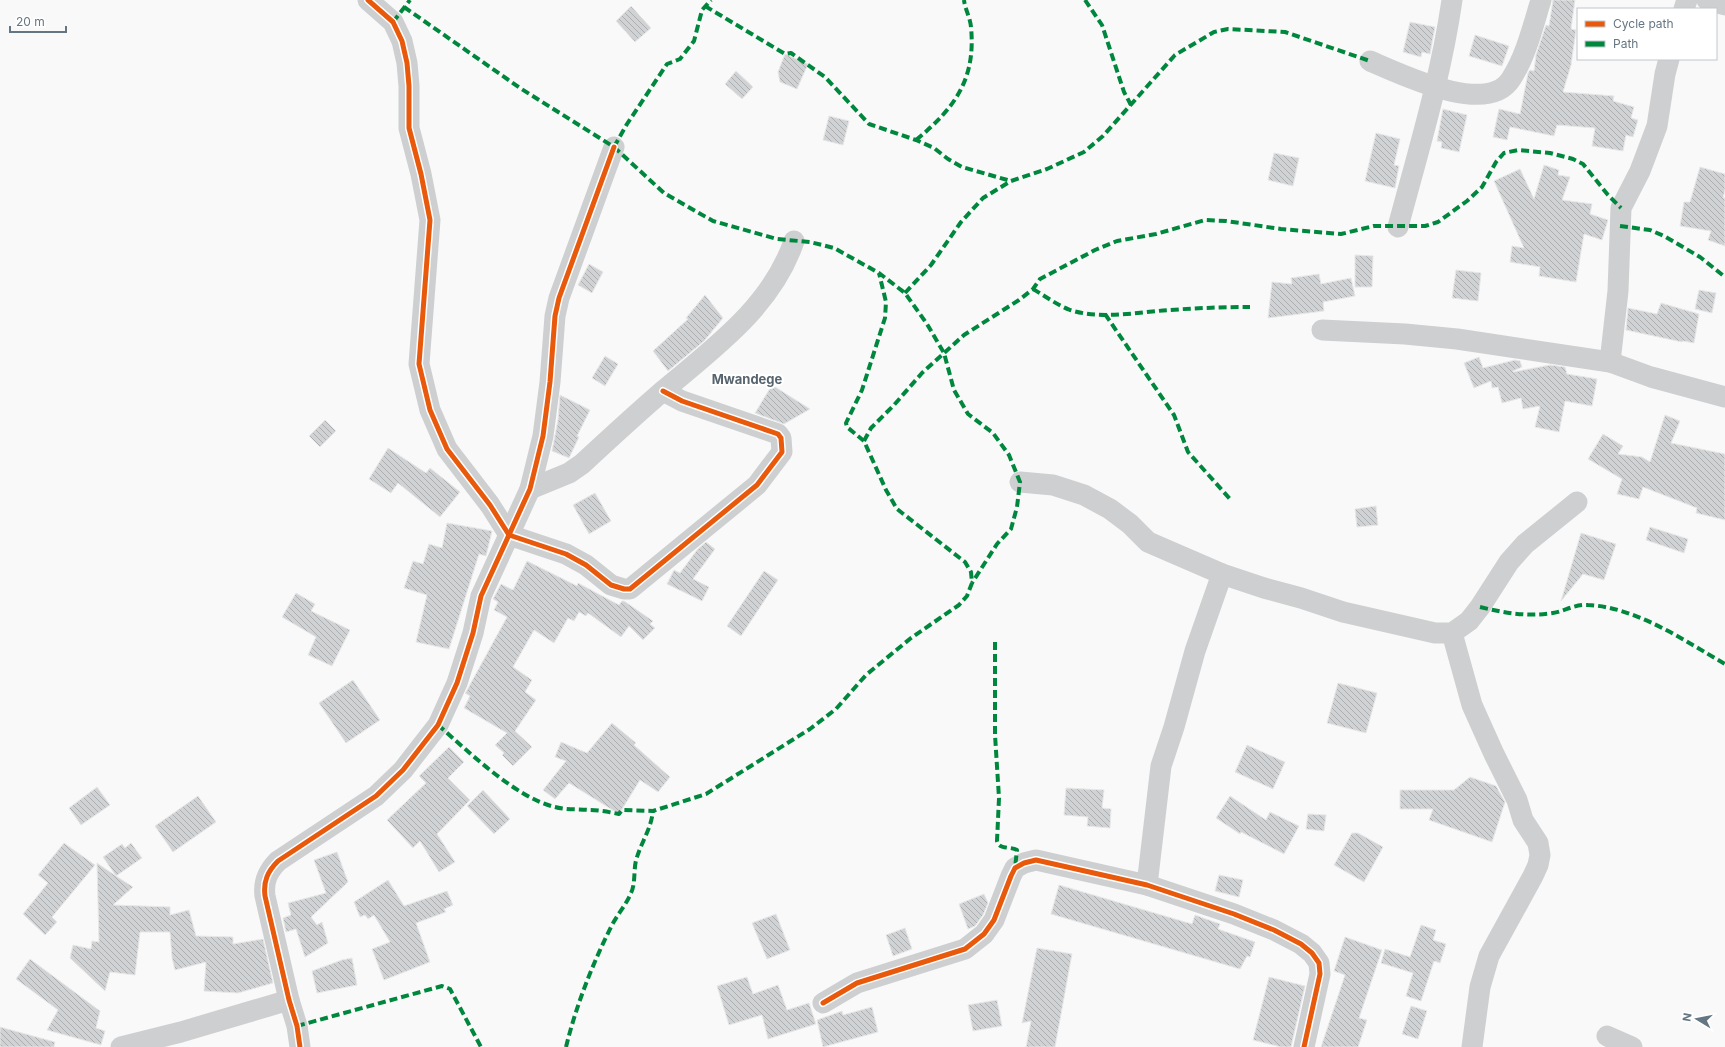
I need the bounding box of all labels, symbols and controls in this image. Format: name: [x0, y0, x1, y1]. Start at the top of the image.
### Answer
scale bar: [10, 8, 66, 34]
legend: [1577, 8, 1717, 60]
text: 20 m: [16, 14, 45, 29]
text: Cycle path: [1613, 16, 1674, 31]
text: Path: [1613, 36, 1638, 51]
district label: Mwandege: [712, 371, 783, 387]
north arrow: [1677, 999, 1717, 1039]
text: N: [1680, 1012, 1695, 1023]

